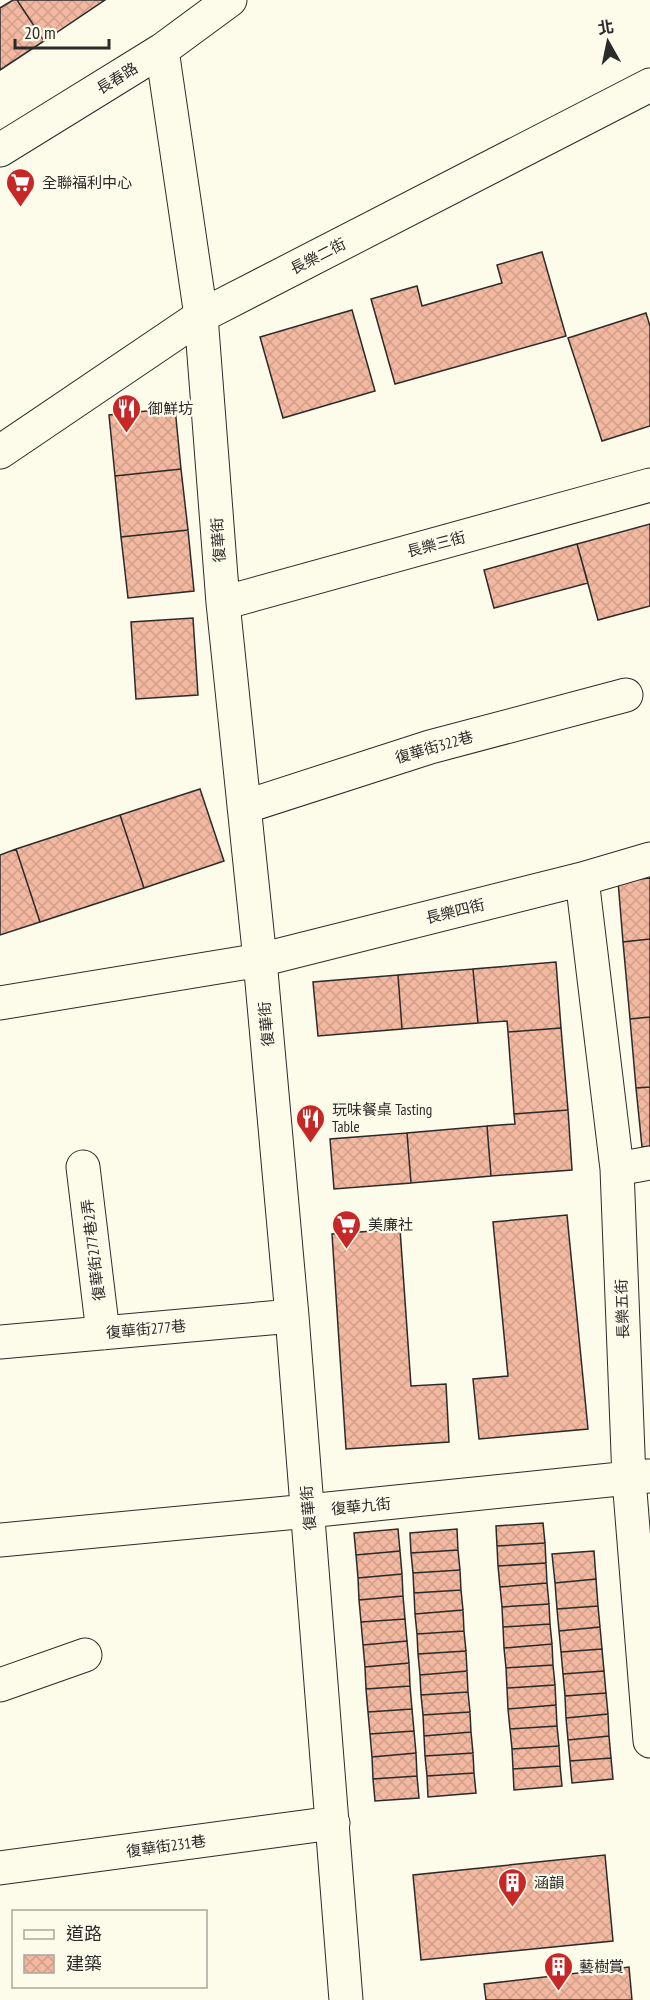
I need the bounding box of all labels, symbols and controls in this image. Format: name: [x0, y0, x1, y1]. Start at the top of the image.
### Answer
scale bar: [15, 12, 110, 50]
north arrow: [578, 12, 638, 72]
text: 北: [596, 16, 615, 38]
text: 20 m: [24, 21, 56, 44]
street label: 長春路: [93, 58, 141, 98]
supermarket icon: 全聯福利中心: [5, 166, 37, 208]
place label: 全聯福利中心: [42, 173, 132, 192]
street label: 長樂二街: [287, 234, 349, 278]
restaurant icon: 御鮮坊: [111, 392, 143, 434]
place label: 御鮮坊: [148, 399, 193, 418]
street label: 復華街: [207, 517, 229, 563]
street label: 長樂三街: [405, 527, 467, 561]
street label: 復華街322巷: [393, 727, 475, 767]
street label: 長樂四街: [424, 895, 486, 927]
street label: 復華街: [255, 1001, 277, 1047]
place label: 玩味餐桌 Tasting Table: [332, 1100, 432, 1136]
restaurant icon: 玩味餐桌 Tasting Table: [295, 1102, 327, 1144]
street label: 復華街277巷2弄: [77, 1198, 109, 1302]
supermarket icon: 美廉社: [331, 1208, 363, 1250]
place label: 美廉社: [368, 1215, 413, 1234]
street label: 長樂五街: [611, 1279, 633, 1339]
street label: 復華街277巷: [105, 1316, 187, 1342]
street label: 復華街: [297, 1485, 319, 1531]
street label: 復華九街: [330, 1493, 392, 1519]
street label: 復華街231巷: [125, 1831, 207, 1861]
building icon: 涵韻: [497, 1866, 529, 1908]
place label: 涵韻: [534, 1873, 564, 1892]
legend: [12, 1910, 207, 1988]
text: 道路: [66, 1922, 102, 1945]
building icon: 藝樹賞: [542, 1950, 574, 1992]
text: 建築: [66, 1952, 102, 1975]
place label: 藝樹賞: [579, 1957, 624, 1976]

